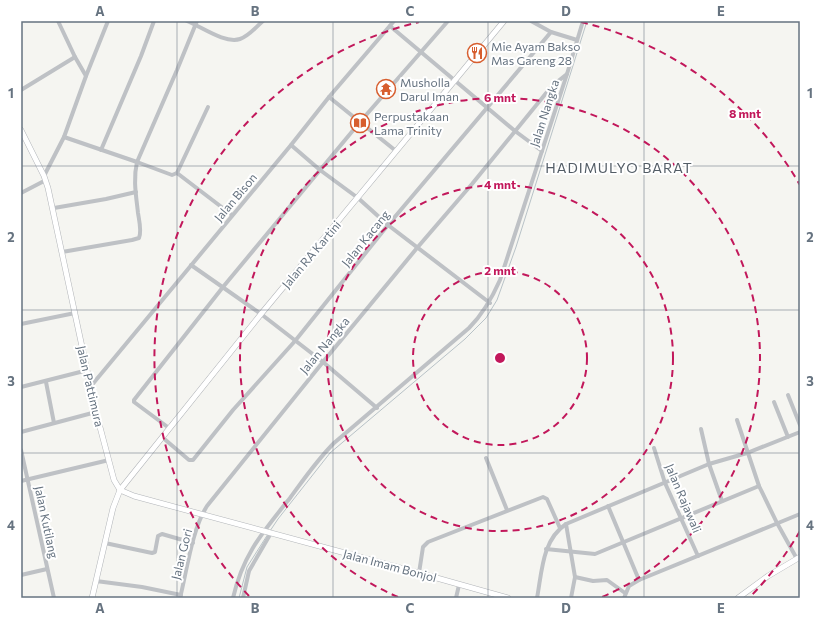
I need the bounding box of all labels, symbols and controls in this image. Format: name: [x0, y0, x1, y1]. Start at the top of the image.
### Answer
text: A: [95, 3, 105, 19]
text: B: [251, 3, 260, 19]
text: C: [406, 3, 415, 19]
text: D: [561, 3, 571, 19]
text: E: [717, 3, 725, 19]
place label: Mie Ayam Bakso Mas Gareng 28: [491, 39, 580, 67]
restaurant icon: Mie Ayam Bakso Mas Gareng 28: [466, 42, 488, 64]
place label: Musholla Darul Iman: [400, 75, 459, 103]
temple icon: Musholla Darul Iman: [375, 78, 397, 100]
street label: Jalan Nangka: [527, 78, 562, 149]
text: 1: [8, 85, 14, 101]
text: 1: [807, 85, 813, 101]
text: 6 mnt: [484, 90, 516, 104]
text: 8 mnt: [729, 106, 761, 120]
place label: Perpustakaan Lama Trinity: [374, 109, 449, 137]
library icon: Perpustakaan Lama Trinity: [349, 112, 371, 134]
district label: HADIMULYO BARAT: [545, 159, 693, 176]
street label: Jalan Bison: [211, 170, 260, 225]
text: 4 mnt: [484, 177, 516, 191]
street label: Jalan Kacang: [338, 207, 393, 270]
street label: Jalan RA Kartini: [279, 217, 344, 291]
text: 2: [7, 229, 15, 245]
text: 2: [806, 229, 814, 245]
text: 2 mnt: [484, 263, 516, 277]
street label: Jalan Nangka: [296, 314, 353, 377]
street label: Jalan Pattimura: [74, 344, 107, 428]
centre of rings: [493, 351, 507, 365]
text: 3: [7, 373, 15, 389]
text: 3: [806, 373, 814, 389]
street label: Jalan Rajawali: [662, 461, 705, 535]
street label: Jalan Kutilang: [32, 485, 62, 560]
text: 4: [7, 517, 15, 533]
text: 4: [806, 517, 814, 533]
street label: Jalan Gori: [168, 527, 195, 581]
street label: Jalan Imam Bonjol: [341, 546, 438, 585]
text: A: [95, 600, 105, 616]
text: B: [251, 600, 260, 616]
text: C: [406, 600, 415, 616]
text: D: [561, 600, 571, 616]
text: E: [717, 600, 725, 616]

